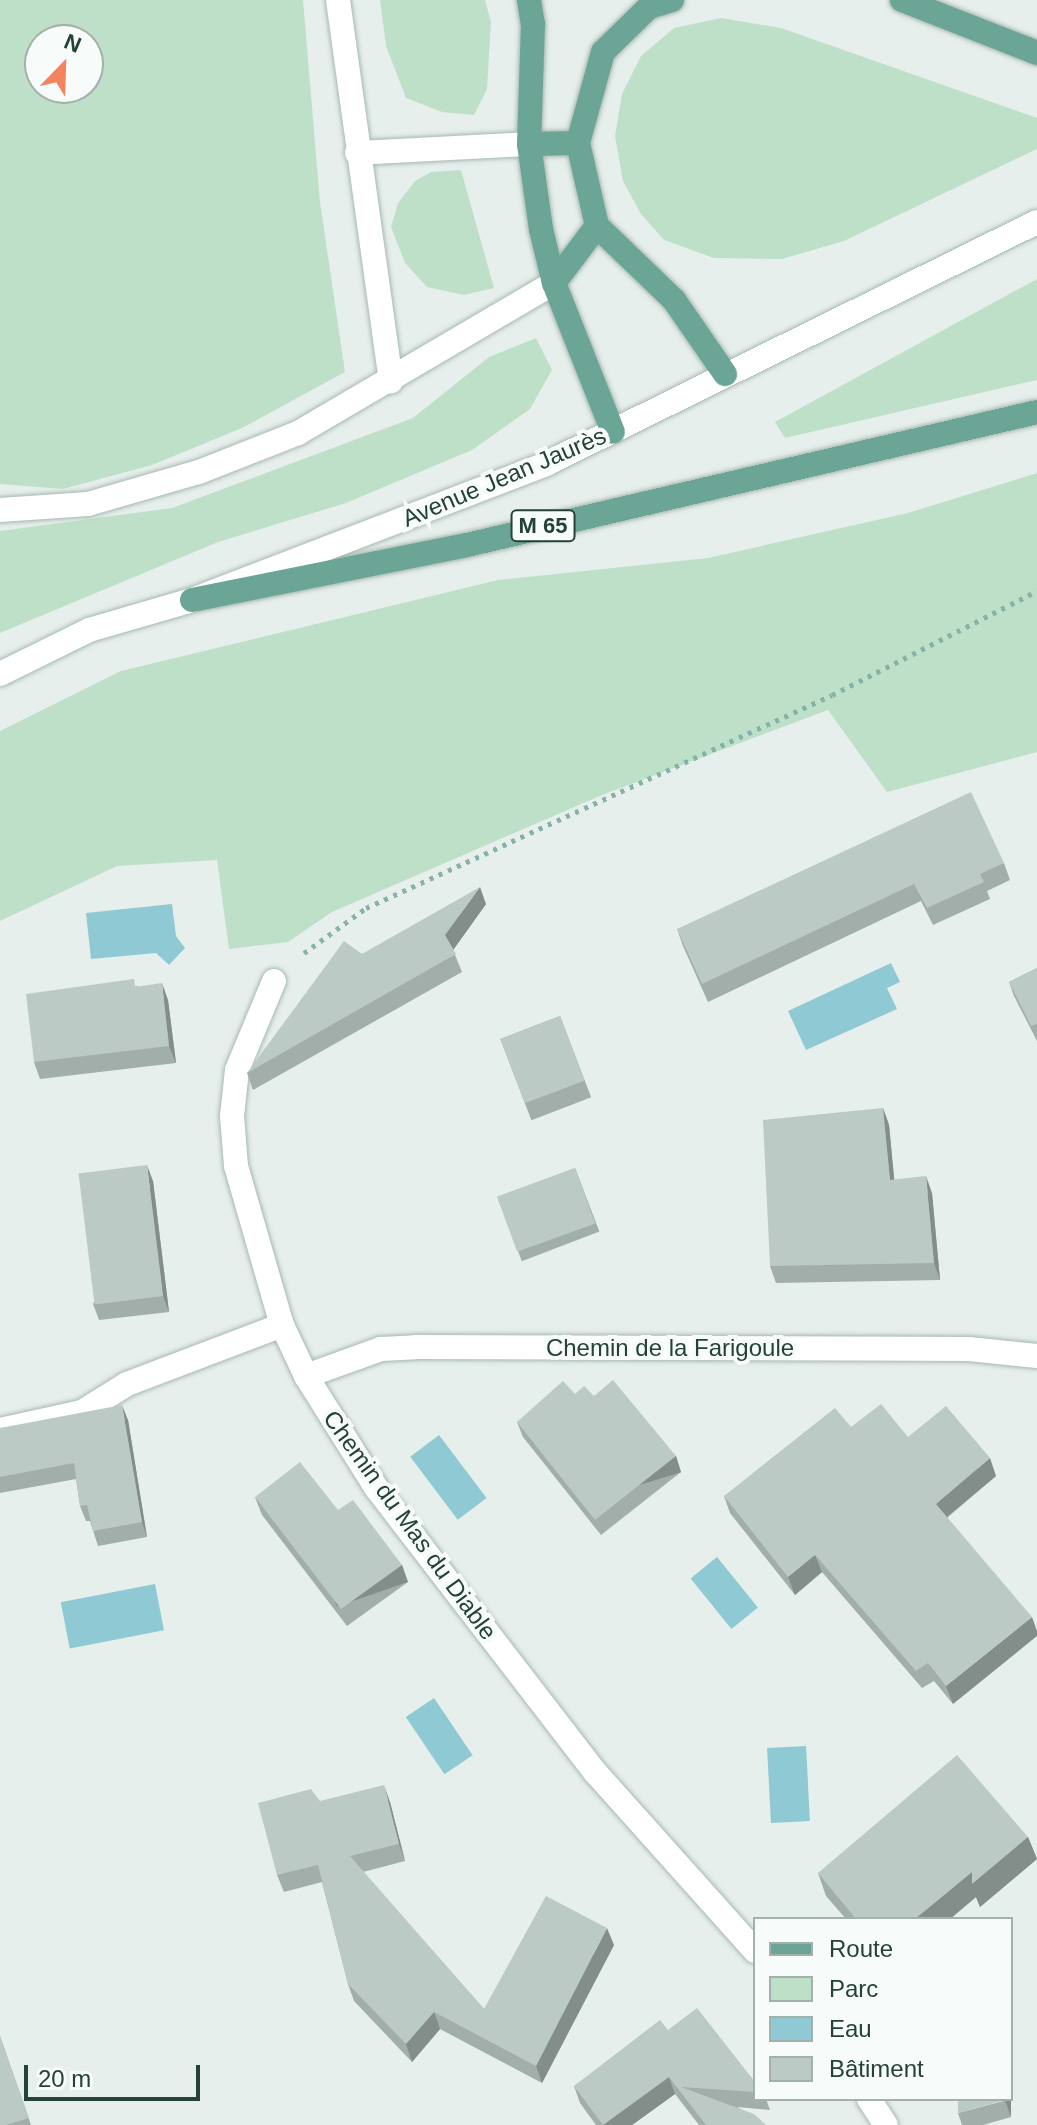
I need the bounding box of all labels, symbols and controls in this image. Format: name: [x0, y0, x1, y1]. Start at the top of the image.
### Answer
north arrow: [24, 24, 104, 104]
text: N: [61, 29, 85, 58]
street label: Avenue Jean Jaurès: [398, 421, 610, 533]
road number: M 65: [509, 508, 577, 544]
street label: Chemin de la Farigoule: [546, 1334, 794, 1362]
street label: Chemin du Mas du Diable: [317, 1405, 503, 1645]
legend: [753, 1917, 1013, 2101]
text: Route: [829, 1935, 893, 1962]
text: Parc: [829, 1975, 878, 2002]
text: Eau: [829, 2015, 872, 2042]
scale bar: [28, 2049, 204, 2099]
text: Bâtiment: [829, 2055, 924, 2082]
text: 20 m: [38, 2065, 91, 2092]

